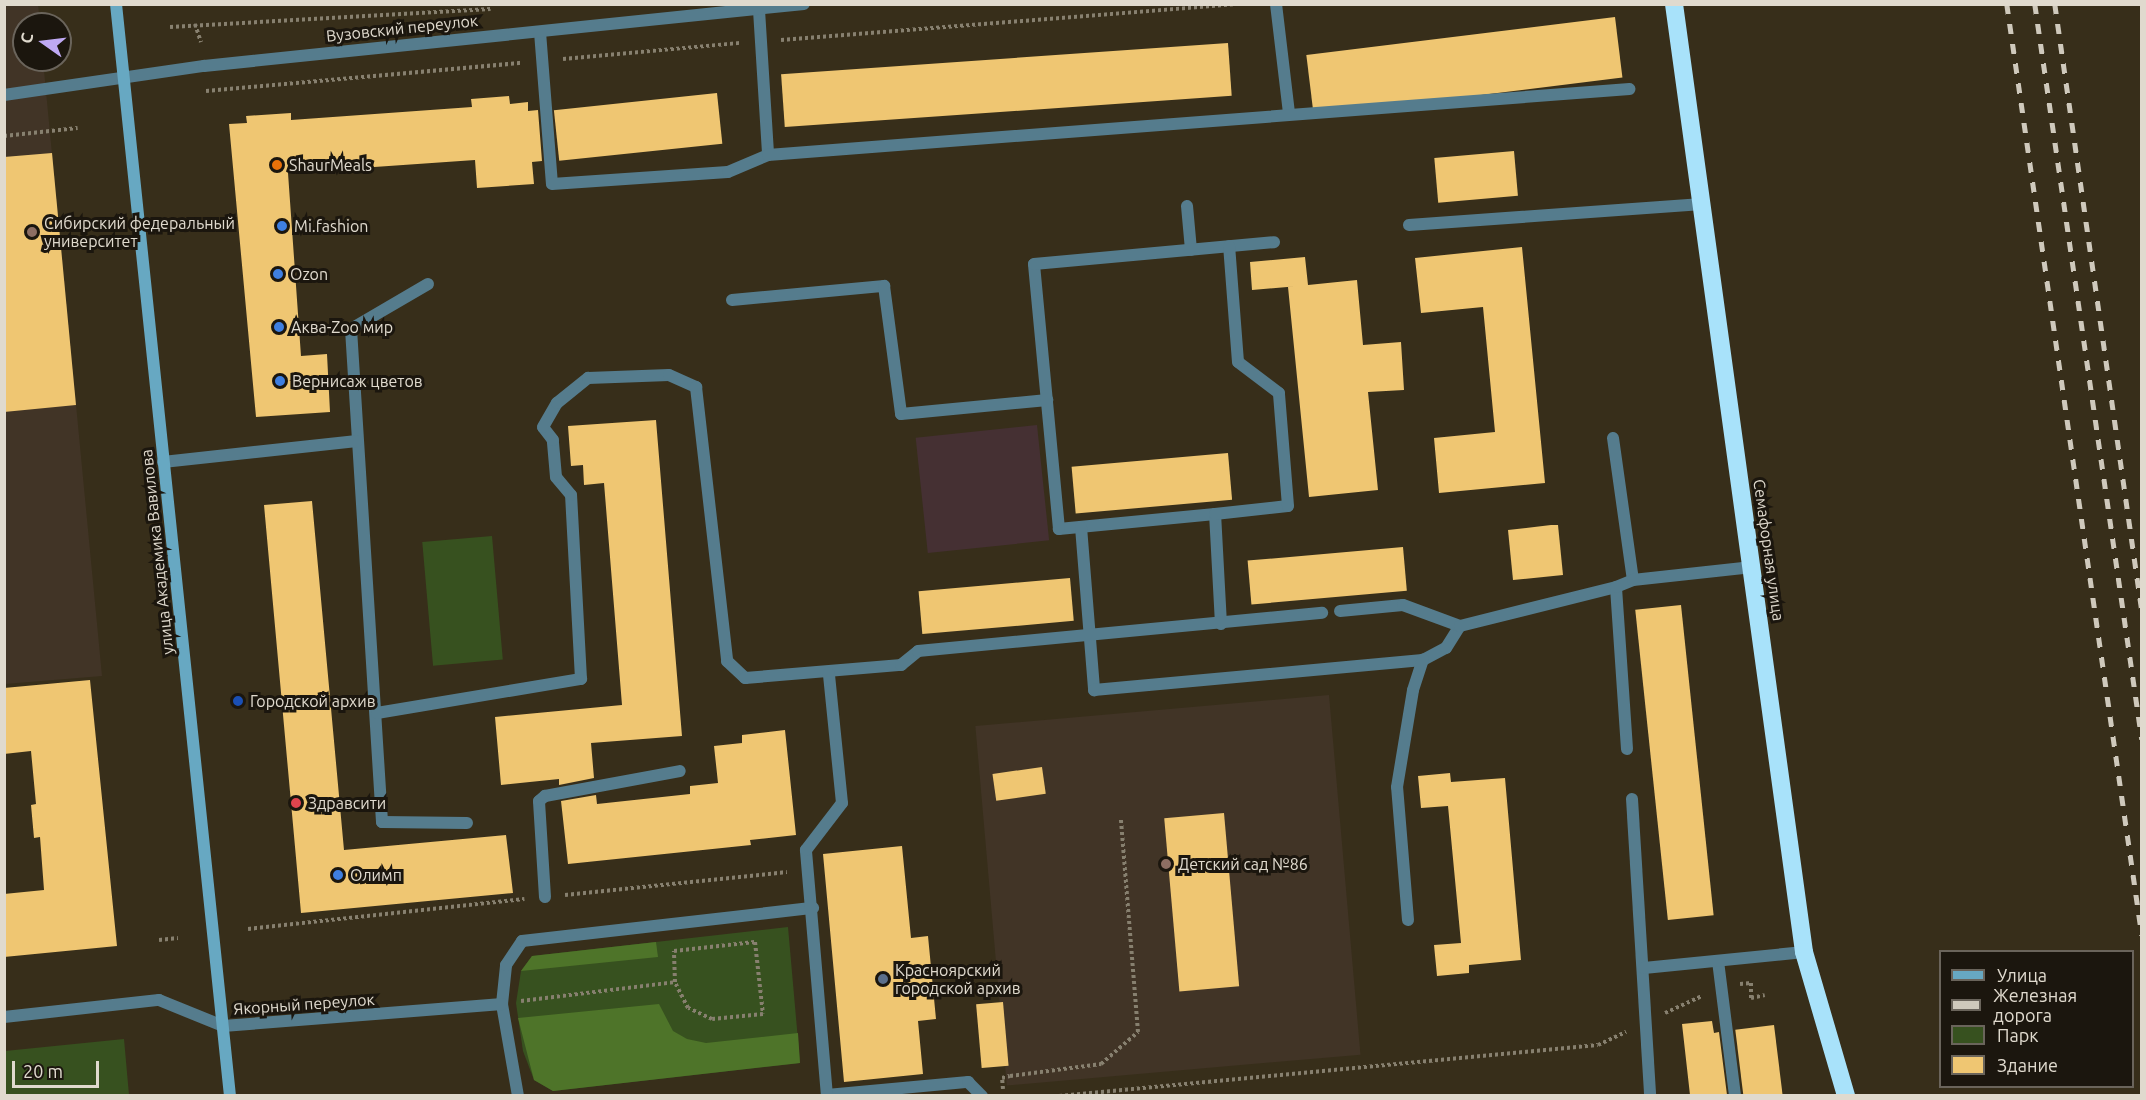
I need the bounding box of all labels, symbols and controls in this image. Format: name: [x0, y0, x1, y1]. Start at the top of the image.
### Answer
street label: Вузовский переулок: [325, 10, 479, 46]
north arrow: [12, 12, 72, 72]
text: С: [17, 31, 36, 45]
place label: ShаurMeals: [289, 155, 372, 175]
marker: ShаurMeals: [270, 158, 284, 172]
place label: Сибирский федеральный университет: [44, 213, 235, 251]
place label: Mi.fashion: [294, 216, 368, 236]
marker: Mi.fashion: [275, 219, 289, 233]
marker: Сибирский федеральный университет: [25, 225, 39, 239]
place label: Ozon: [290, 264, 328, 284]
marker: Ozon: [271, 267, 285, 281]
place label: Аква-Zoo мир: [291, 317, 393, 337]
marker: Аква-Zoo мир: [272, 320, 286, 334]
place label: Вернисаж цветов: [292, 371, 423, 391]
marker: Вернисаж цветов: [273, 374, 287, 388]
street label: улица Академика Вавилова: [137, 448, 177, 656]
street label: Семафорная улица: [1750, 478, 1788, 622]
place label: Городской архив: [250, 691, 376, 711]
marker: Городской архив: [231, 694, 245, 708]
place label: Здравсити: [308, 793, 386, 813]
marker: Здравсити: [289, 796, 303, 810]
place label: Детский сад №86: [1178, 854, 1308, 874]
marker: Детский сад №86: [1159, 857, 1173, 871]
place label: Олимп: [350, 865, 402, 885]
marker: Олимп: [331, 868, 345, 882]
legend: [1939, 950, 2134, 1088]
place label: Красноярский городской архив: [895, 960, 1021, 998]
text: Улица: [1997, 965, 2047, 985]
marker: Красноярский городской архив: [876, 972, 890, 986]
text: Железная дорога: [1993, 985, 2077, 1025]
street label: Якорный переулок: [233, 989, 375, 1019]
text: Парк: [1997, 1025, 2038, 1045]
scale bar: [15, 1049, 102, 1087]
text: Здание: [1997, 1055, 2058, 1075]
text: 20 m: [23, 1061, 63, 1081]

